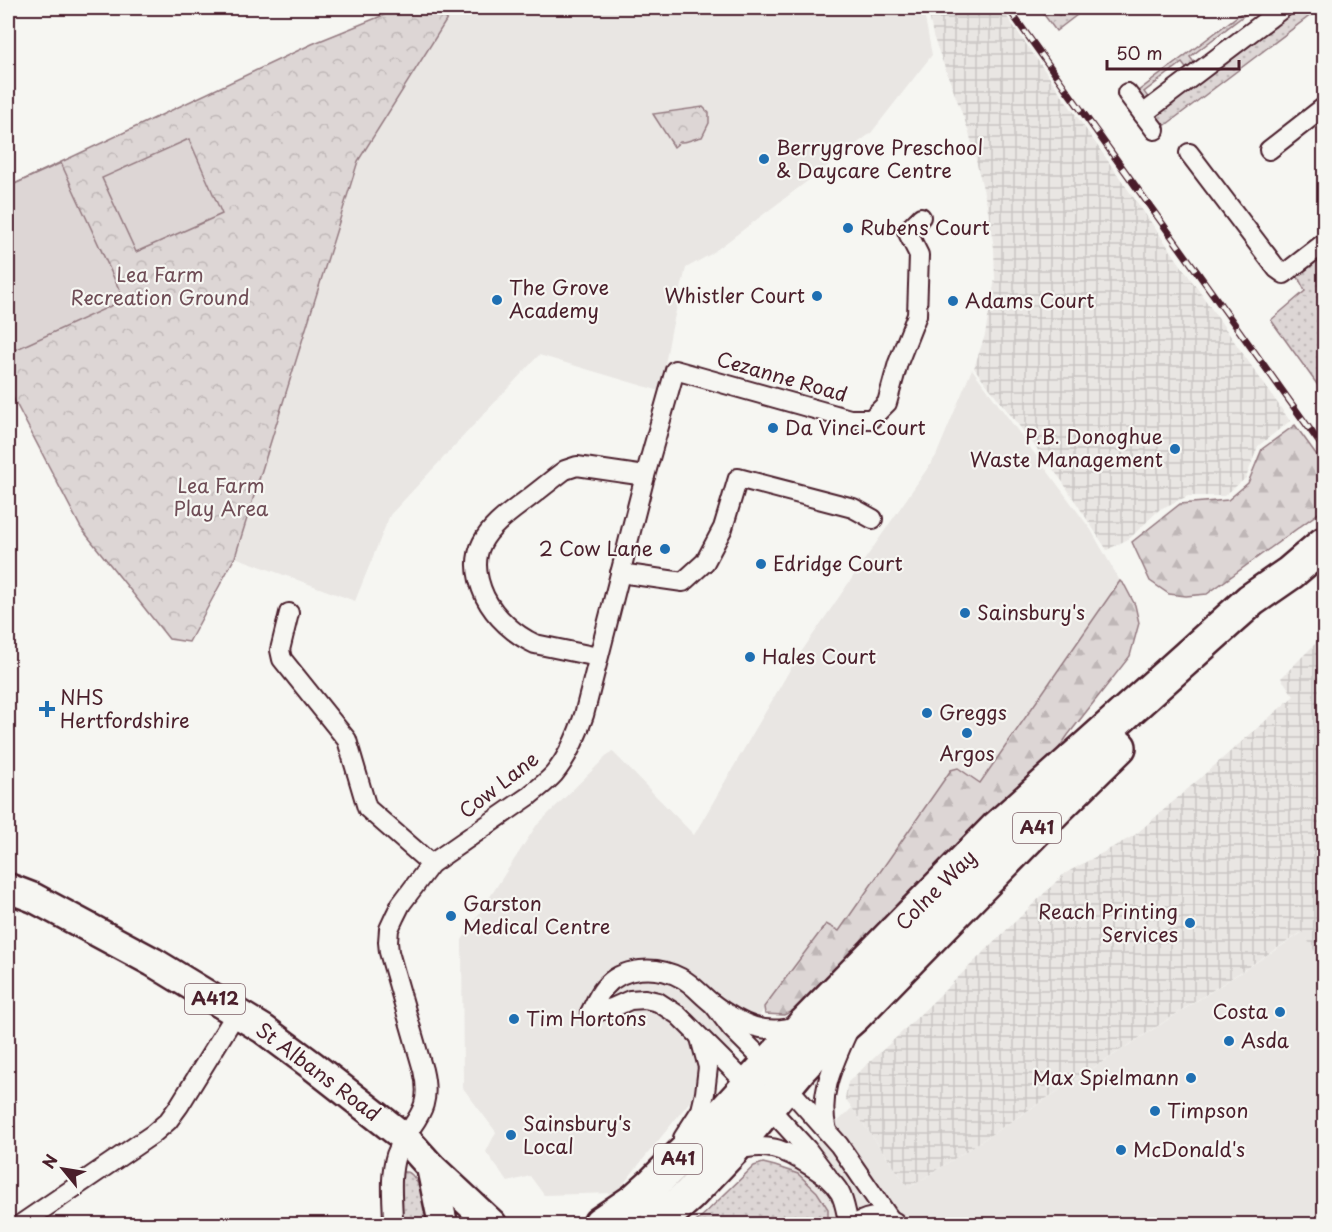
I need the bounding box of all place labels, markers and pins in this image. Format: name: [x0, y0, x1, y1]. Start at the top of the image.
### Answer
place label: Berrygrove Preschool & Daycare Centre: [776, 132, 983, 185]
marker: Berrygrove Preschool & Daycare Centre: [757, 152, 771, 166]
place label: Rubens Court: [860, 212, 990, 242]
marker: Rubens Court: [841, 221, 855, 235]
place label: The Grove Academy: [509, 272, 609, 325]
place label: Whistler Court: [664, 280, 805, 310]
place label: Adams Court: [965, 285, 1094, 315]
marker: Whistler Court: [810, 289, 824, 303]
marker: The Grove Academy: [490, 293, 504, 307]
marker: Adams Court: [946, 294, 960, 308]
place label: Da Vinci Court: [785, 412, 926, 442]
marker: Da Vinci Court: [766, 421, 780, 435]
place label: P.B. Donoghue Waste Management: [970, 421, 1163, 474]
marker: P.B. Donoghue Waste Management: [1168, 442, 1182, 456]
place label: 2 Cow Lane: [539, 533, 653, 563]
marker: 2 Cow Lane: [658, 542, 672, 556]
place label: Edridge Court: [773, 548, 903, 578]
marker: Edridge Court: [754, 557, 768, 571]
place label: Sainsbury's: [977, 597, 1085, 627]
marker: Sainsbury's: [958, 606, 972, 620]
place label: Hales Court: [762, 641, 876, 671]
marker: Hales Court: [743, 650, 757, 664]
place label: NHS Hertfordshire: [60, 682, 190, 735]
place label: Greggs: [939, 697, 1007, 727]
marker: NHS Hertfordshire: [38, 700, 56, 718]
marker: Greggs: [920, 706, 934, 720]
marker: Argos: [960, 726, 974, 740]
place label: Argos: [939, 738, 995, 768]
place label: Garston Medical Centre: [463, 888, 610, 941]
place label: Reach Printing Services: [1038, 896, 1178, 949]
marker: Garston Medical Centre: [444, 909, 458, 923]
marker: Reach Printing Services: [1183, 916, 1197, 930]
place label: Costa: [1212, 996, 1269, 1026]
place label: Tim Hortons: [526, 1003, 646, 1033]
marker: Costa: [1273, 1005, 1287, 1019]
marker: Tim Hortons: [507, 1012, 521, 1026]
place label: Asda: [1241, 1025, 1290, 1055]
marker: Asda: [1222, 1034, 1236, 1048]
place label: Max Spielmann: [1032, 1062, 1179, 1092]
marker: Max Spielmann: [1184, 1071, 1198, 1085]
place label: Timpson: [1167, 1095, 1248, 1125]
marker: Timpson: [1148, 1104, 1162, 1118]
place label: Sainsbury's Local: [523, 1108, 631, 1161]
marker: Sainsbury's Local: [504, 1128, 518, 1142]
place label: McDonald's: [1133, 1134, 1245, 1164]
marker: McDonald's: [1114, 1143, 1128, 1157]

